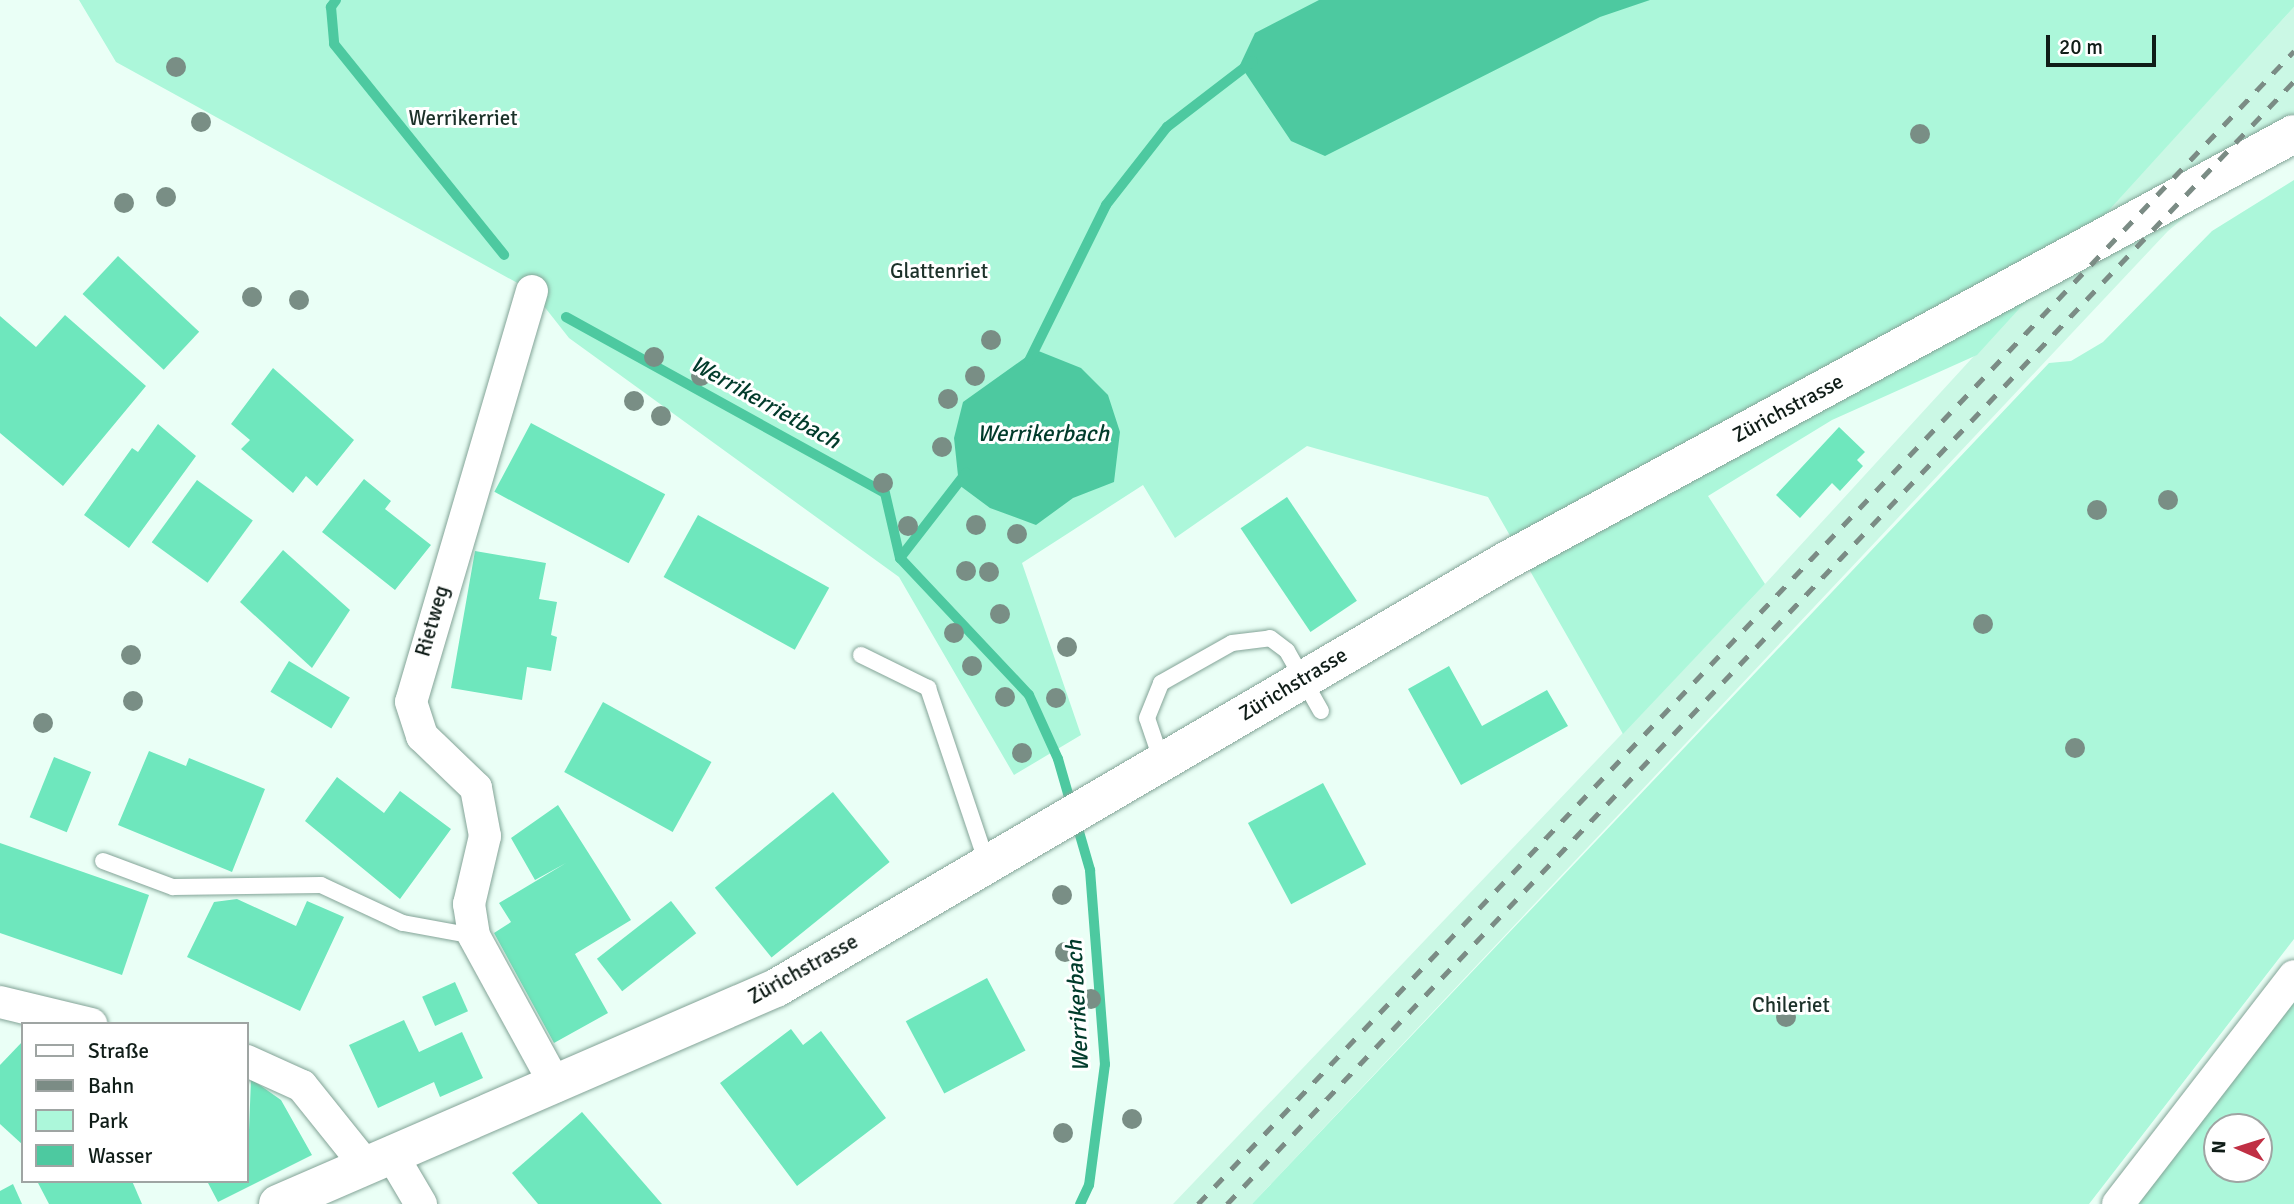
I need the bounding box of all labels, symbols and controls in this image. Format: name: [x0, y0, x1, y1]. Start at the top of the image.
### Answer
scale bar: [2049, 21, 2159, 65]
text: 20 m: [2059, 34, 2103, 60]
park label: Werrikerriet: [408, 105, 518, 131]
park label: Glattenriet: [890, 258, 988, 284]
water label: Werrikerrietbach: [685, 351, 845, 455]
street label: Zürichstrasse: [1728, 368, 1848, 448]
water label: Werrikerbach: [977, 420, 1109, 448]
street label: Rietweg: [410, 583, 454, 659]
street label: Zürichstrasse: [1234, 642, 1352, 726]
street label: Zürichstrasse: [744, 929, 862, 1009]
water label: Werrikerbach: [1061, 939, 1095, 1073]
park label: Chileriet: [1752, 992, 1830, 1018]
legend: [21, 1022, 248, 1183]
text: Straße: [88, 1038, 149, 1064]
text: Bahn: [88, 1073, 134, 1099]
text: Park: [88, 1108, 128, 1134]
north arrow: [2203, 1113, 2273, 1183]
text: N: [2207, 1140, 2231, 1154]
text: Wasser: [88, 1143, 152, 1169]

